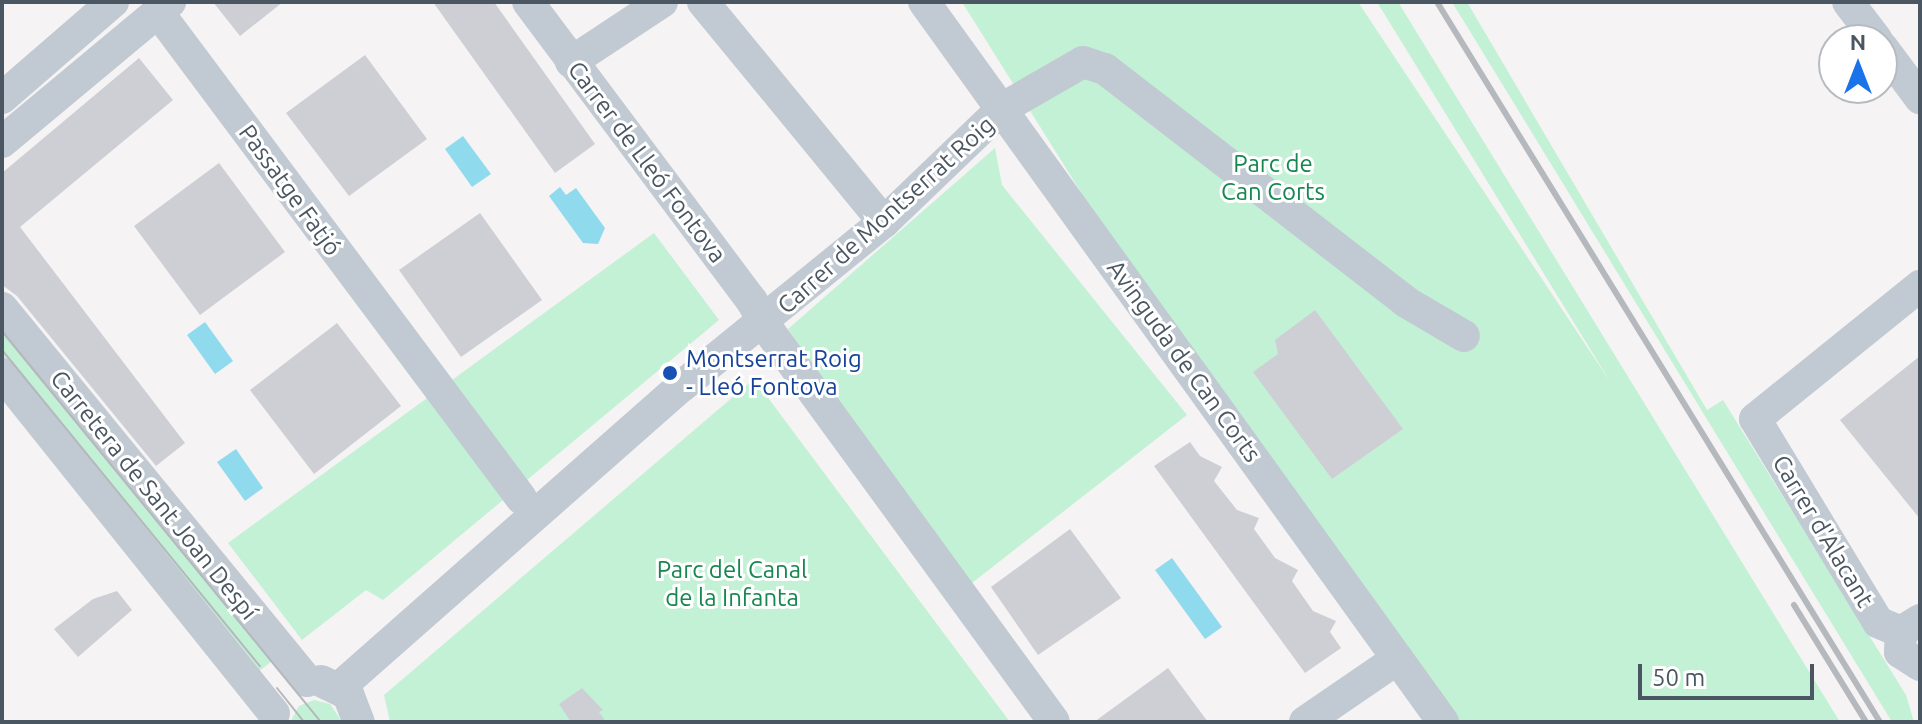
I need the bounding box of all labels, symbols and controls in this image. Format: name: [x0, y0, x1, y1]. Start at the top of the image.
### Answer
north arrow: [1818, 24, 1898, 104]
text: N: [1850, 29, 1866, 54]
street label: Carrer de Lleó Fontova: [562, 56, 732, 268]
street label: Carrer de Montserrat Roig: [772, 110, 1000, 320]
street label: Passatge Fatjó: [233, 119, 347, 261]
park label: Parc de Can Corts: [1221, 150, 1325, 206]
street label: Avinguda de Can Corts: [1101, 254, 1267, 468]
place label: Montserrat Roig - Lleó Fontova: [686, 345, 862, 401]
marker: Montserrat Roig - Lleó Fontova: [661, 364, 679, 382]
street label: Carretera de Sant Joan Despí: [45, 365, 263, 625]
street label: Carrer d'Alacant: [1766, 450, 1880, 612]
park label: Parc del Canal de la Infanta: [657, 556, 807, 612]
scale bar: [1642, 648, 1818, 698]
text: 50 m: [1652, 664, 1705, 691]

